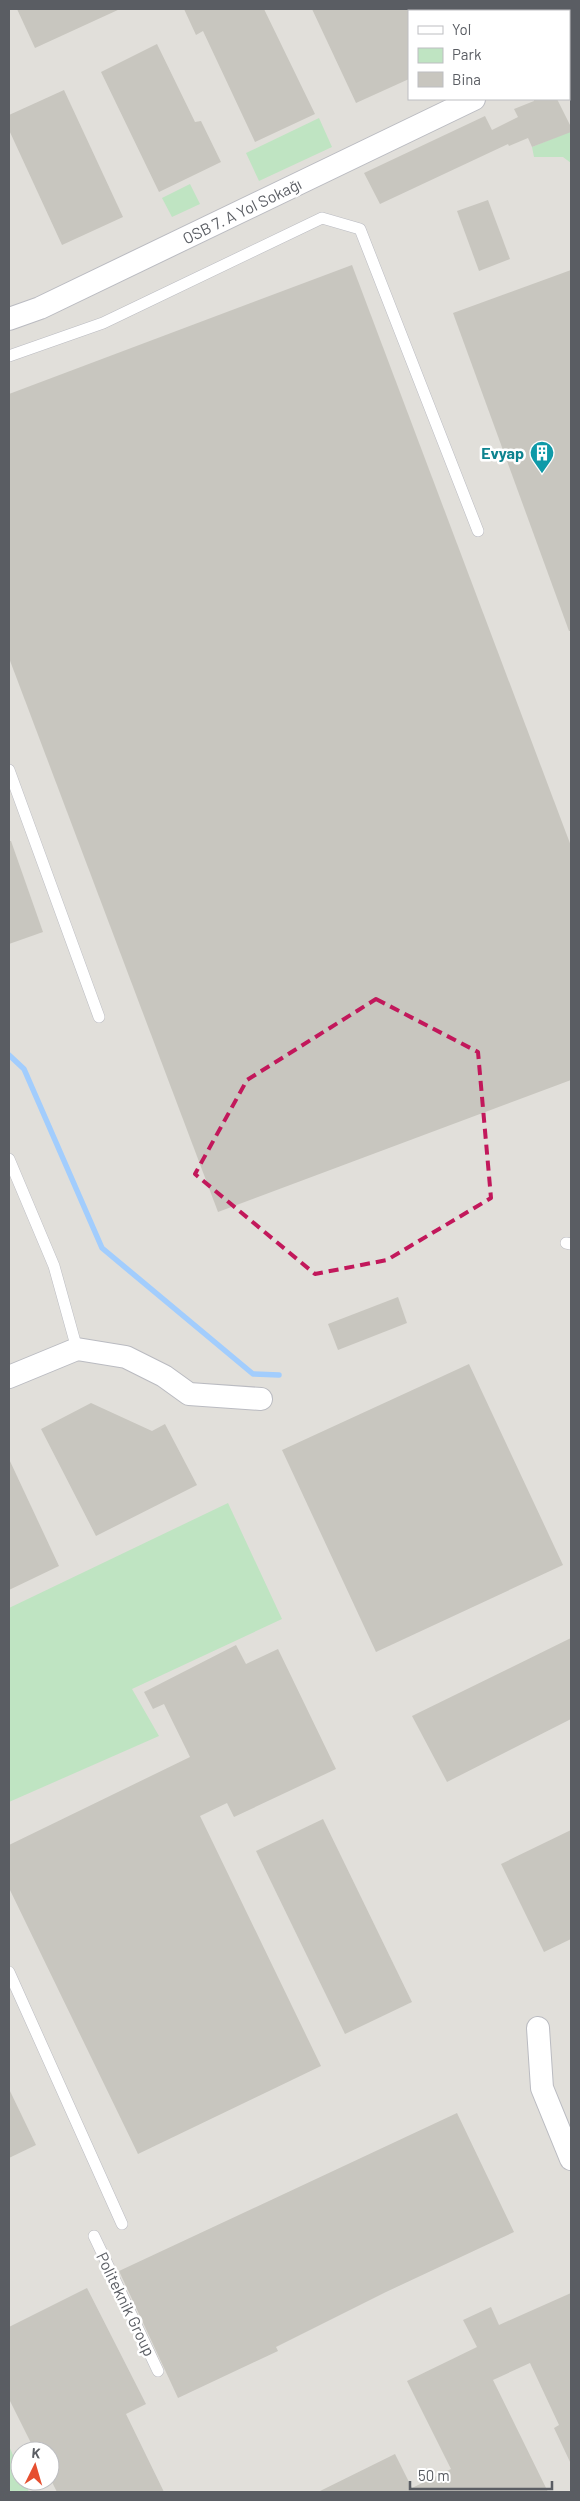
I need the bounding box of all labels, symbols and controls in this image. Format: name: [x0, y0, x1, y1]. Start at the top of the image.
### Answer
legend: [408, 10, 570, 100]
text: Yol: [452, 20, 471, 38]
text: Park: [452, 45, 482, 63]
text: Bina: [452, 70, 481, 88]
street label: OSB 7. A Yol Sokağı: [179, 174, 304, 248]
building icon: Evyap: [529, 440, 555, 474]
place label: Evyap: [481, 443, 524, 462]
street label: Politeknik Group: [93, 2249, 160, 2359]
north arrow: [10, 2441, 60, 2491]
text: K: [31, 2444, 42, 2461]
scale bar: [410, 2458, 552, 2490]
text: 50 m: [418, 2466, 450, 2484]

